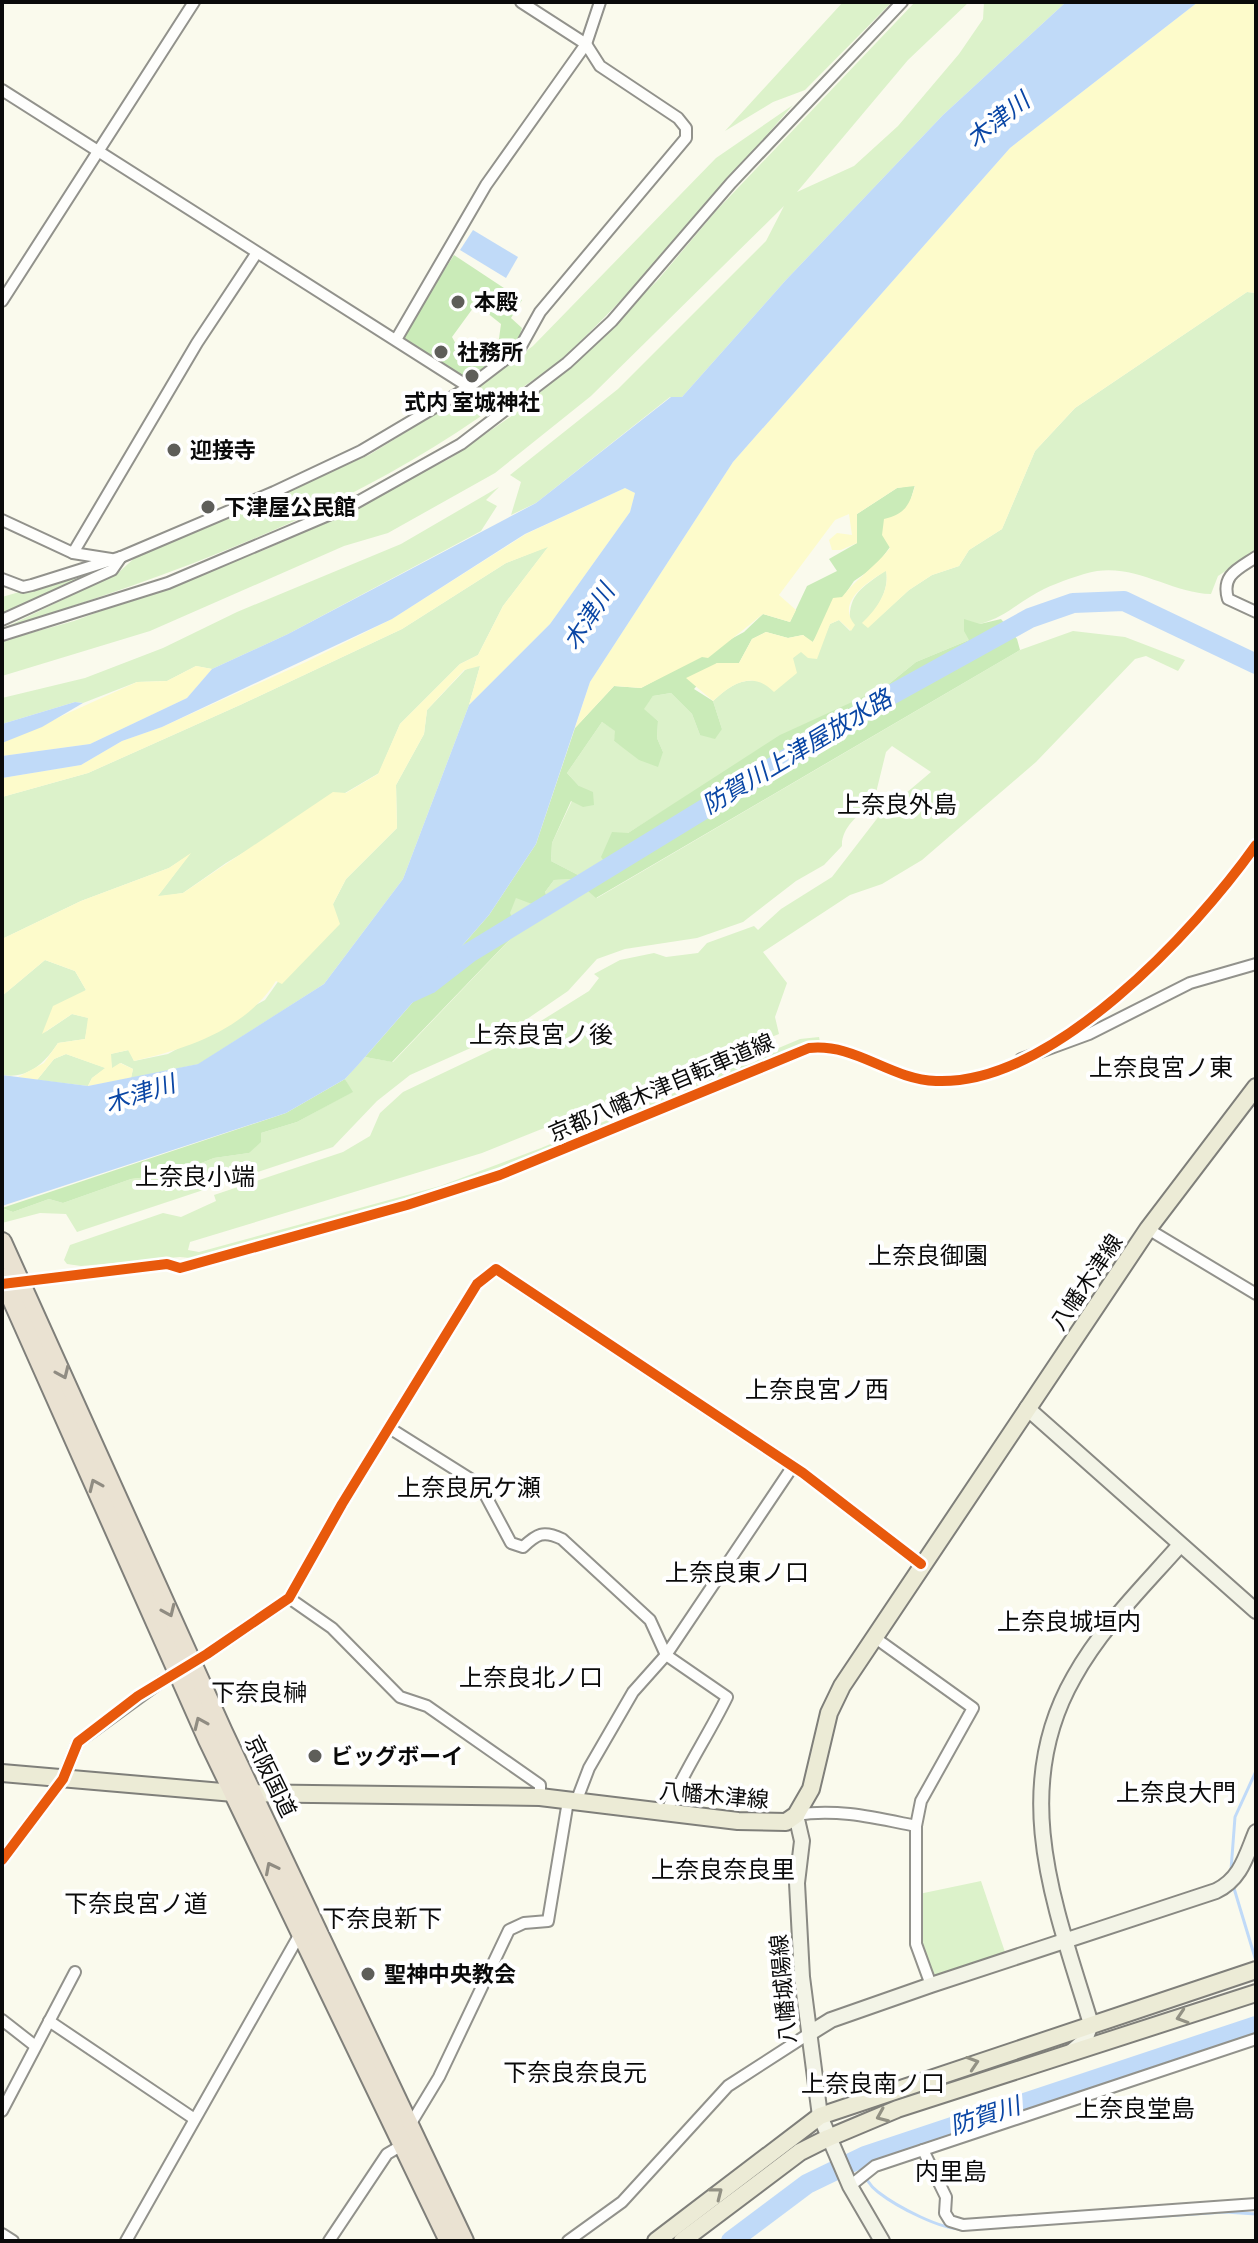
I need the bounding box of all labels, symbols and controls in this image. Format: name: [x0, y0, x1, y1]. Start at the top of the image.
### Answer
water label: 木津川: [961, 85, 1037, 152]
place label: 本殿: [474, 290, 518, 315]
marker: 本殿: [449, 293, 467, 311]
place label: 社務所: [457, 340, 523, 365]
marker: 社務所: [432, 343, 450, 361]
marker: 式内 室城神社: [463, 367, 481, 385]
place label: 式内 室城神社: [404, 390, 540, 415]
place label: 迎接寺: [190, 438, 256, 463]
marker: 迎接寺: [165, 441, 183, 459]
place label: 下津屋公民館: [224, 495, 356, 520]
marker: 下津屋公民館: [199, 498, 217, 516]
water label: 木津川: [558, 577, 621, 654]
water label: 防賀川上津屋放水路: [697, 683, 898, 819]
district label: 上奈良外島: [837, 791, 957, 818]
district label: 上奈良宮ノ後: [469, 1021, 613, 1048]
street label: 京都八幡木津自転車道線: [545, 1029, 777, 1146]
district label: 上奈良宮ノ東: [1089, 1054, 1233, 1081]
water label: 木津川: [101, 1069, 181, 1117]
district label: 上奈良小端: [135, 1163, 255, 1190]
street label: 八幡木津線: [1045, 1230, 1128, 1335]
district label: 上奈良御園: [868, 1242, 988, 1269]
one-way arrow: [53, 1365, 69, 1379]
district label: 上奈良宮ノ西: [745, 1376, 889, 1403]
district label: 上奈良尻ケ瀬: [397, 1474, 541, 1501]
one-way arrow: [89, 1479, 105, 1493]
district label: 上奈良東ノ口: [665, 1559, 809, 1586]
one-way arrow: [159, 1602, 175, 1617]
district label: 上奈良城垣内: [997, 1608, 1141, 1635]
district label: 上奈良北ノ口: [459, 1664, 603, 1691]
district label: 下奈良榊: [211, 1679, 307, 1706]
one-way arrow: [194, 1716, 210, 1731]
street label: 京阪国道: [240, 1731, 301, 1821]
place label: ビッグボーイ: [331, 1744, 463, 1769]
marker: ビッグボーイ: [306, 1747, 324, 1765]
street label: 八幡木津線: [658, 1778, 770, 1813]
district label: 上奈良大門: [1116, 1779, 1236, 1806]
district label: 上奈良奈良里: [651, 1856, 795, 1883]
one-way arrow: [265, 1861, 281, 1876]
district label: 下奈良宮ノ道: [64, 1890, 208, 1917]
district label: 下奈良新下: [322, 1905, 442, 1932]
street label: 八幡城陽線: [766, 1933, 801, 2045]
place label: 聖神中央教会: [384, 1962, 516, 1987]
marker: 聖神中央教会: [359, 1965, 377, 1983]
one-way arrow: [1175, 2008, 1189, 2024]
one-way arrow: [966, 2056, 980, 2072]
district label: 下奈良奈良元: [503, 2059, 647, 2086]
district label: 上奈良南ノ口: [801, 2070, 945, 2097]
water label: 防賀川: [946, 2091, 1026, 2139]
district label: 上奈良堂島: [1075, 2095, 1195, 2122]
one-way arrow: [875, 2106, 890, 2122]
district label: 内里島: [915, 2158, 987, 2185]
one-way arrow: [708, 2189, 723, 2203]

